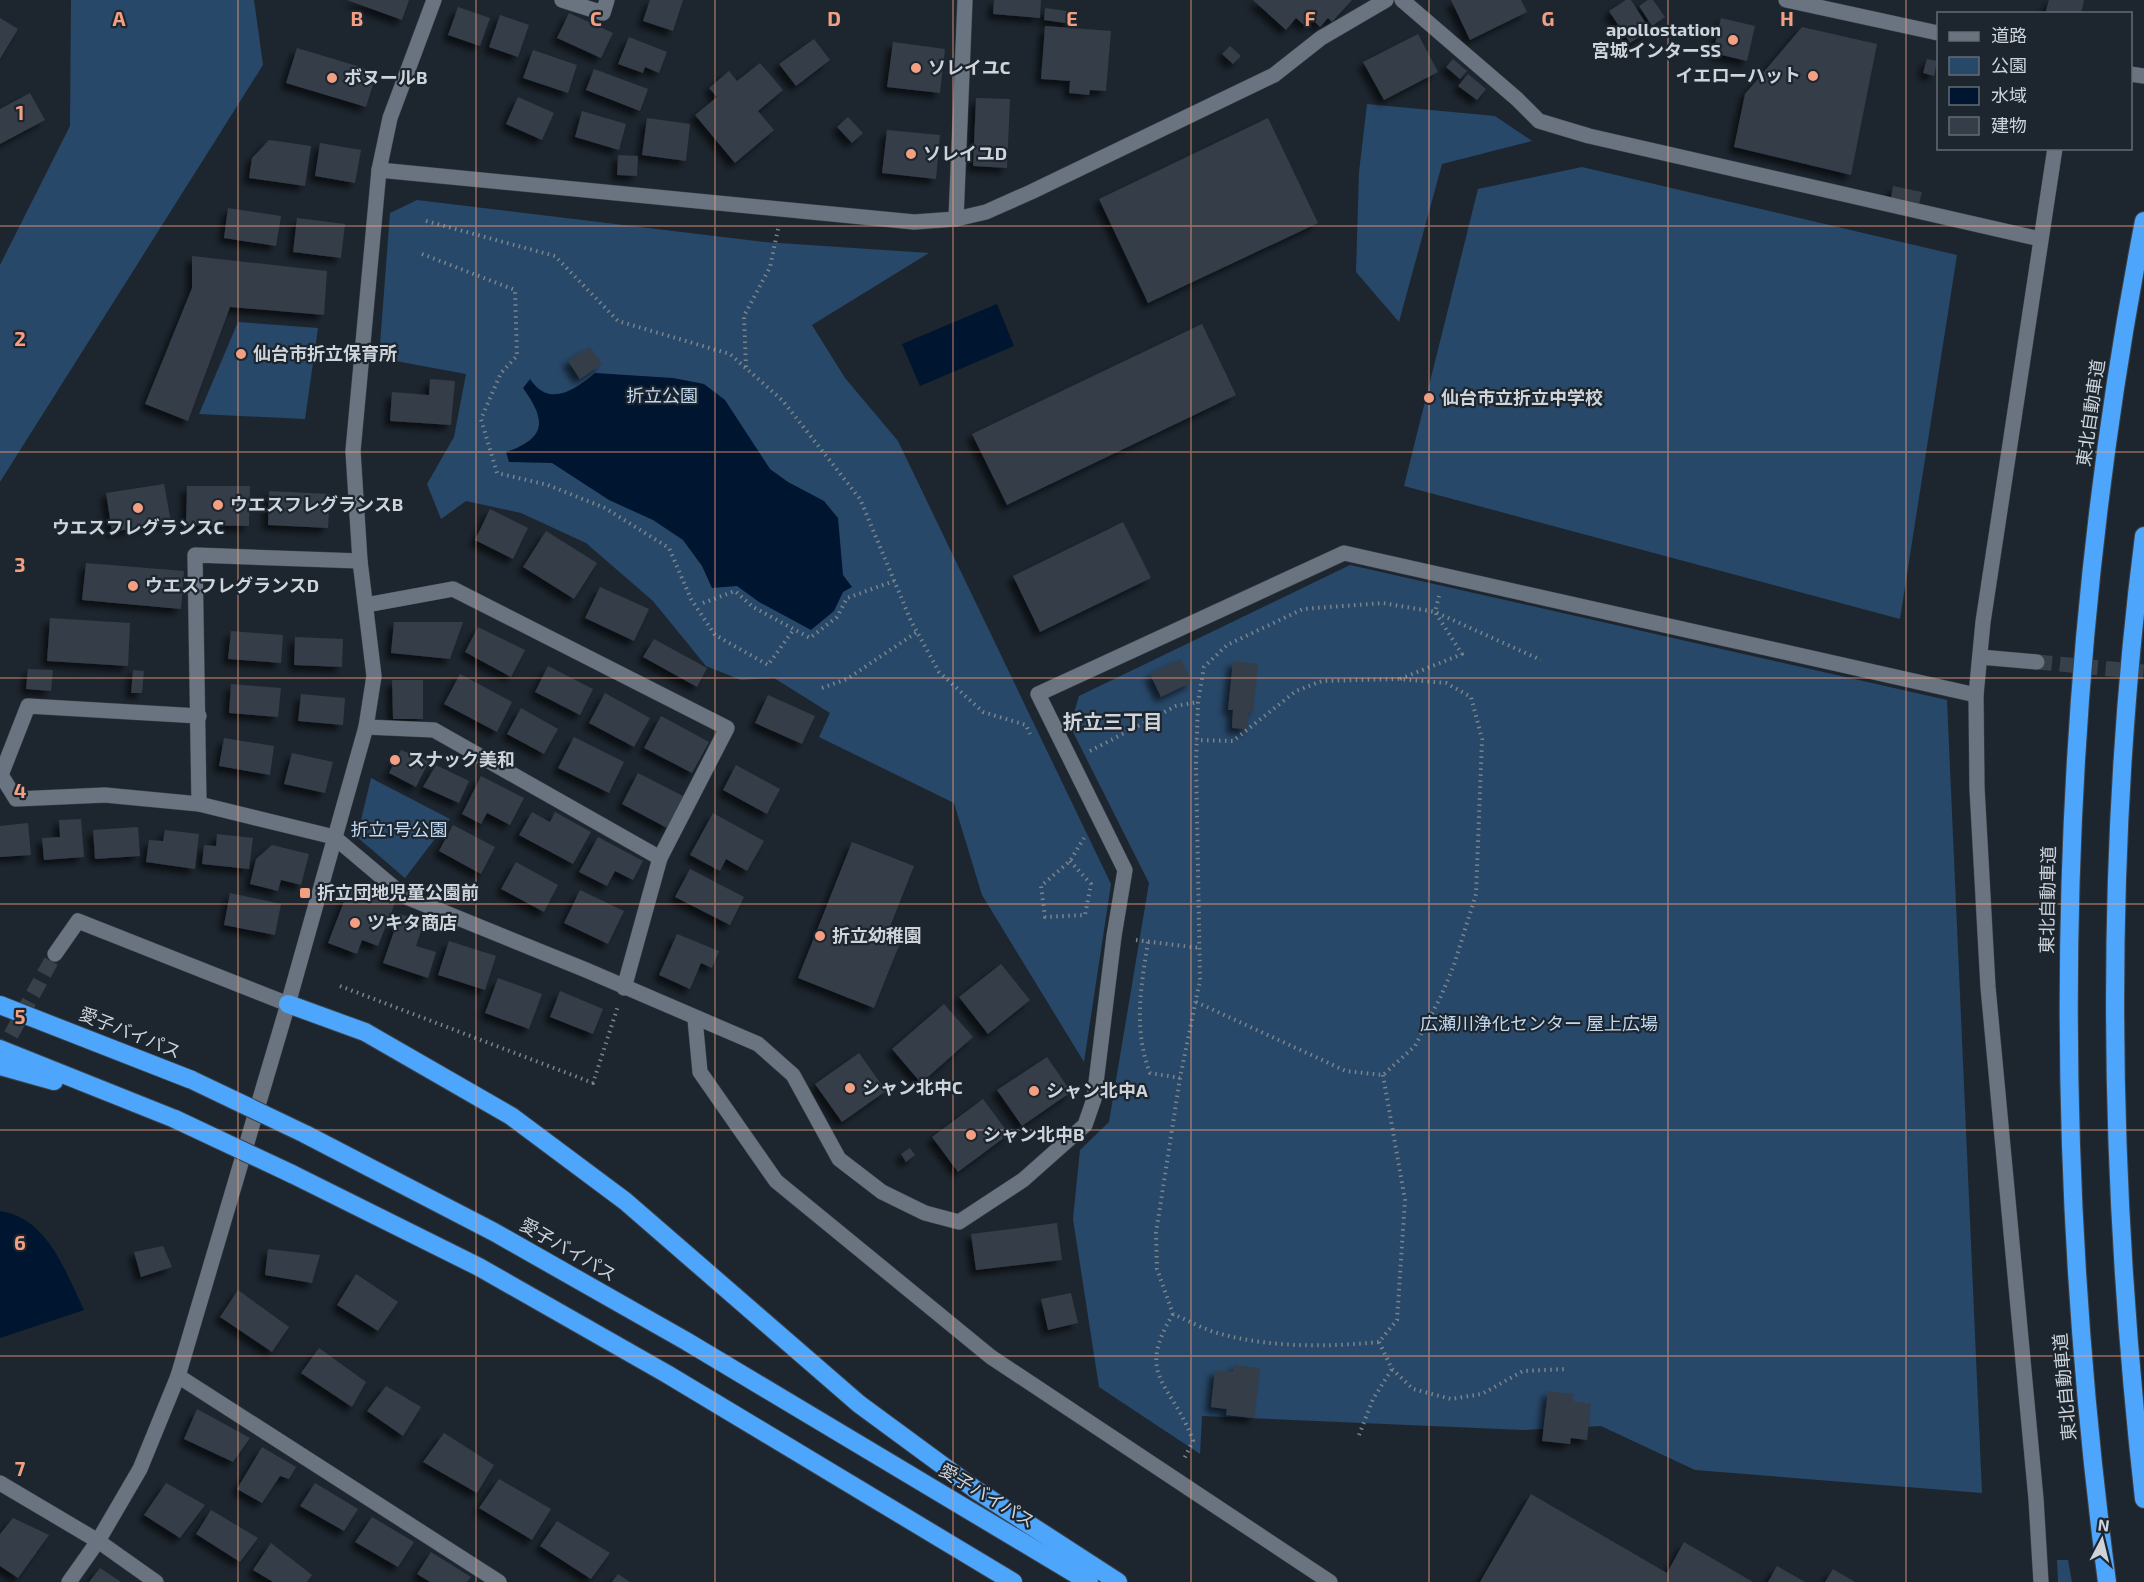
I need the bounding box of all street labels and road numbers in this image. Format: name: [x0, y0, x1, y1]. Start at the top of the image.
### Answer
street label: 東北自動車道: [2072, 358, 2108, 468]
street label: 東北自動車道: [2035, 846, 2059, 954]
street label: 愛子バイパス: [76, 1002, 184, 1062]
street label: 愛子バイパス: [516, 1213, 621, 1286]
street label: 東北自動車道: [2048, 1332, 2080, 1442]
street label: 愛子バイパス: [936, 1458, 1039, 1532]

